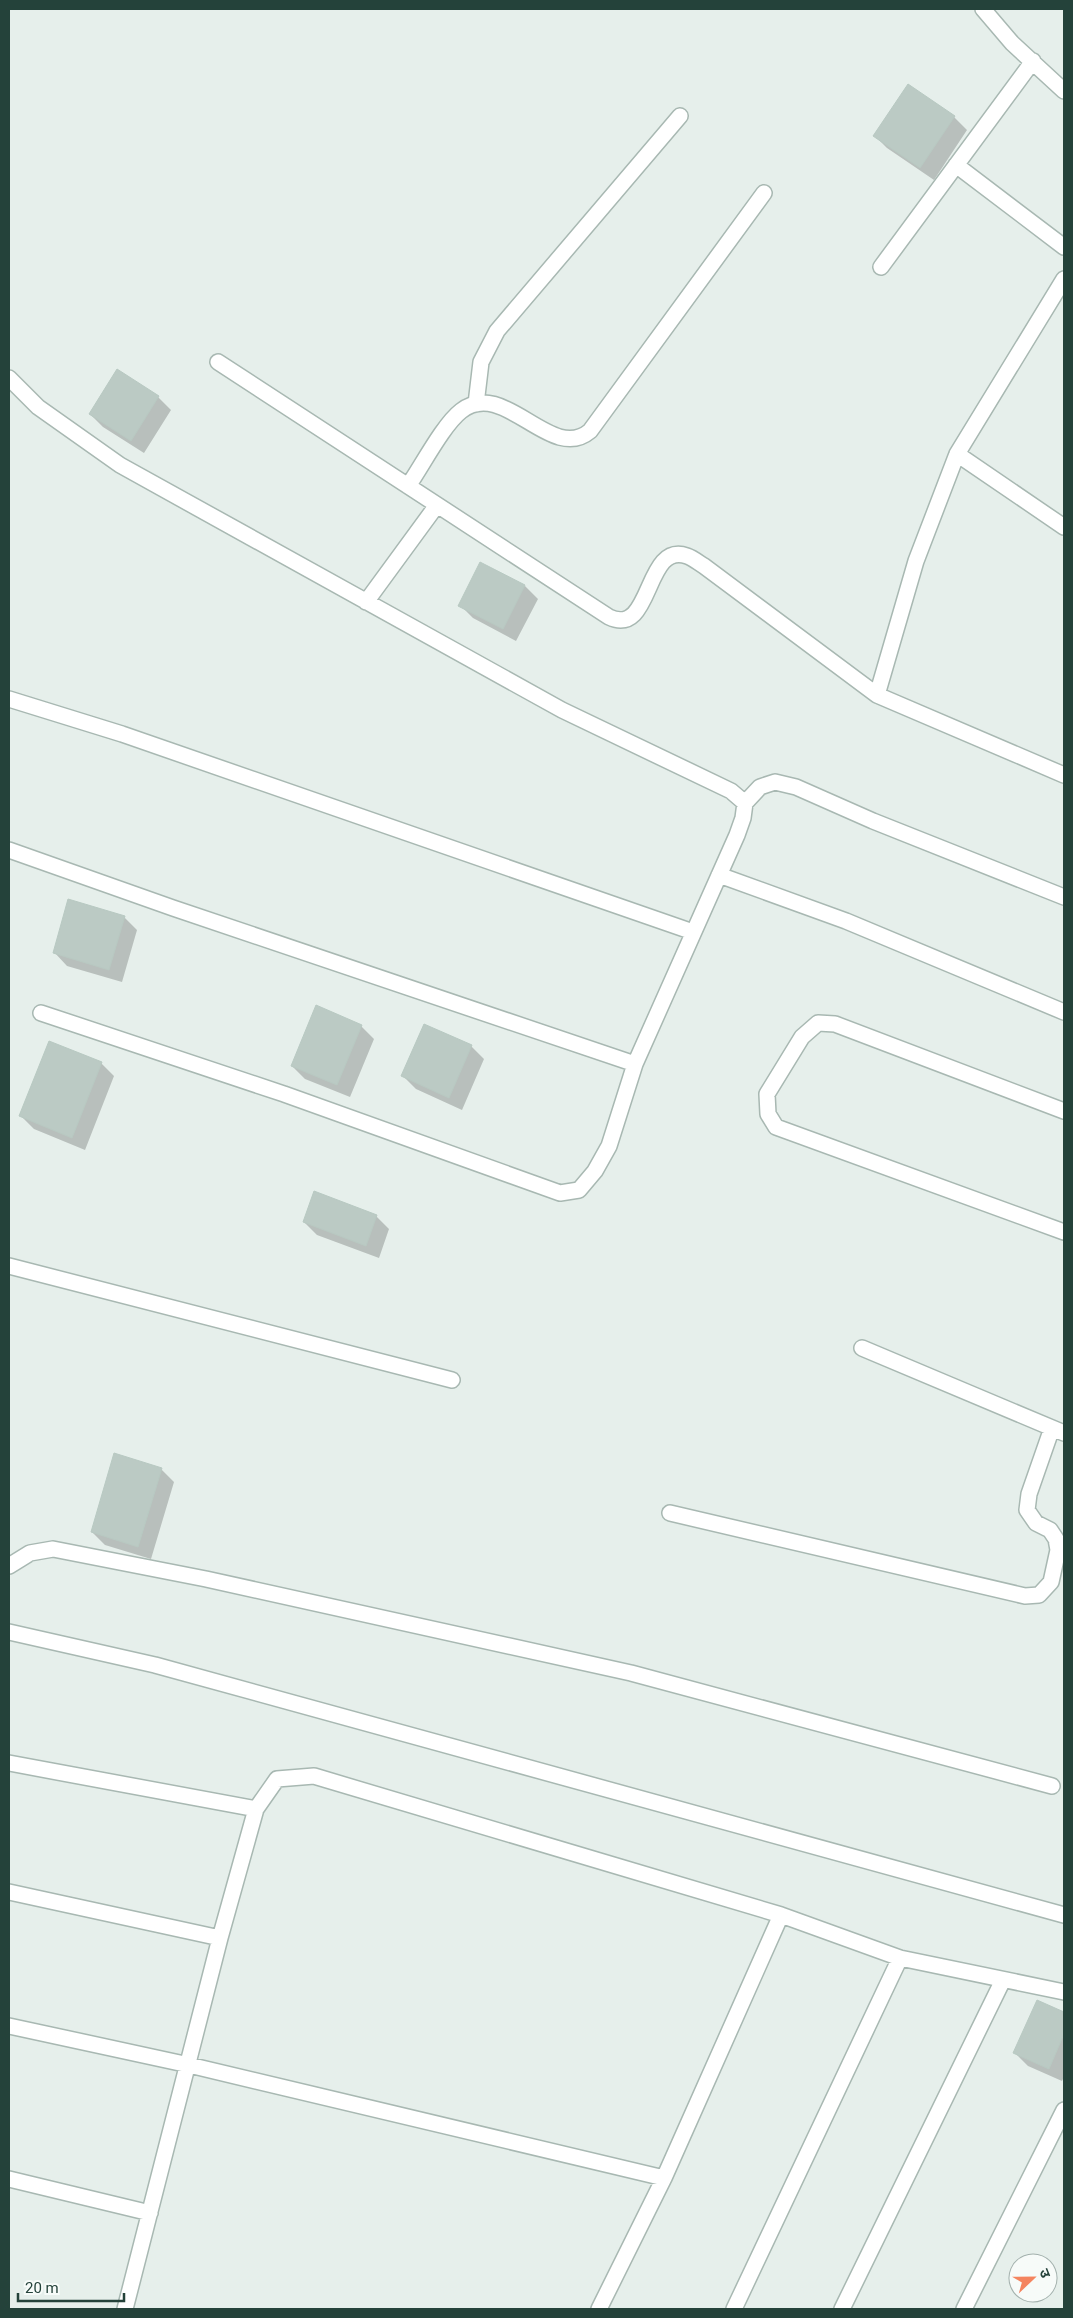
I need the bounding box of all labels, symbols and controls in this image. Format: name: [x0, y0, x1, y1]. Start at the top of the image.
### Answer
north arrow: [1008, 2253, 1058, 2303]
text: उ: [1036, 2266, 1054, 2281]
scale bar: [18, 2270, 124, 2302]
text: 20 m: [25, 2279, 59, 2297]

